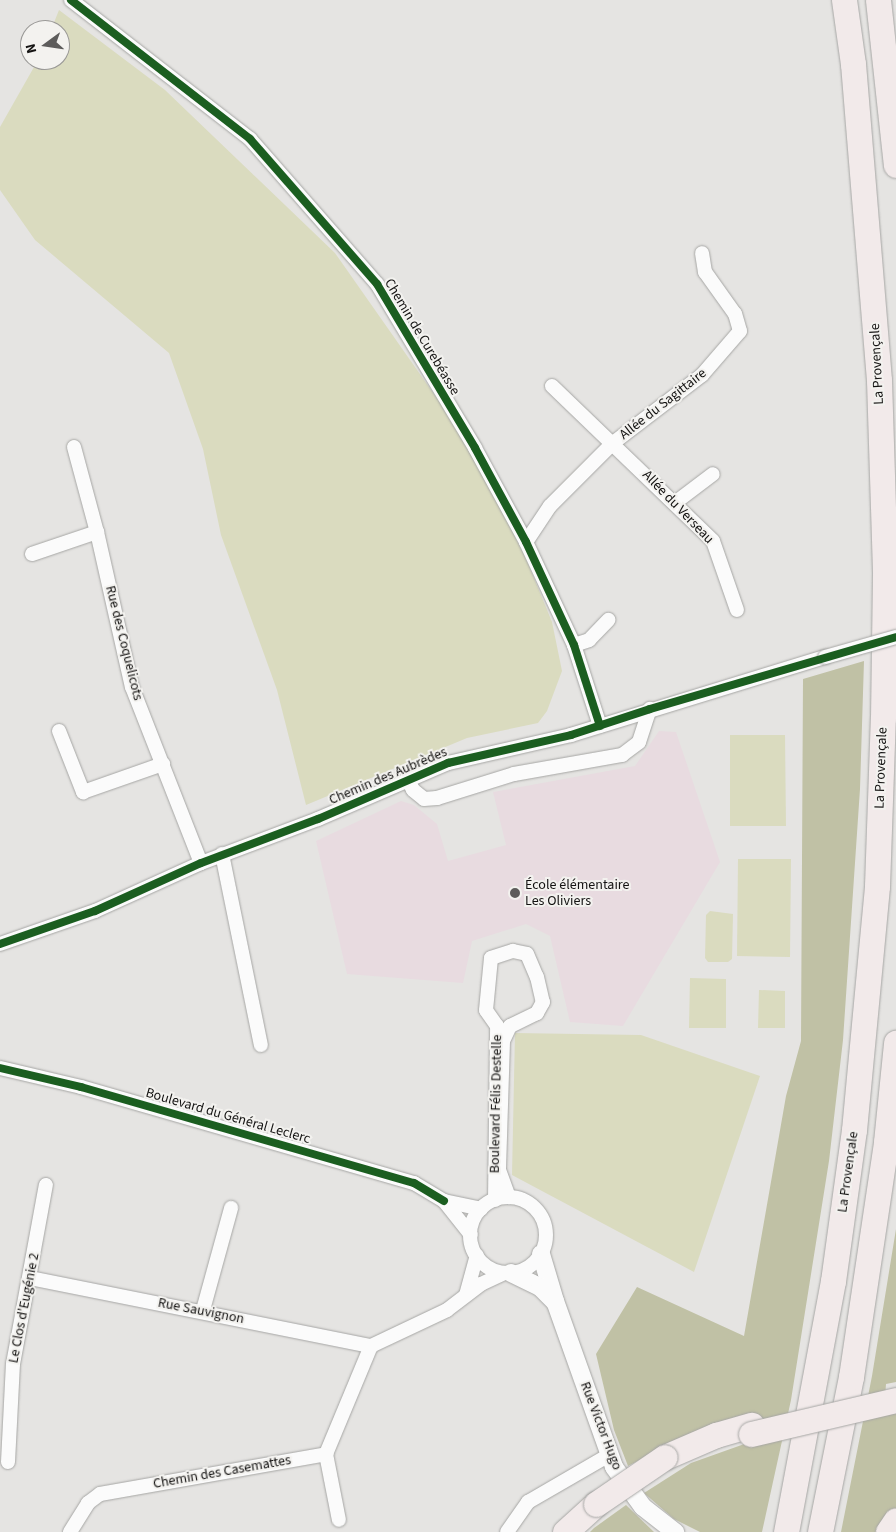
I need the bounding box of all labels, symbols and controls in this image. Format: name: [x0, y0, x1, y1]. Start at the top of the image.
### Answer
north arrow: [20, 20, 70, 70]
text: N: [21, 41, 42, 55]
street label: Chemin de Curebéasse: [381, 276, 463, 398]
street label: La Provençale: [866, 323, 888, 405]
street label: Allée du Sagittaire: [616, 365, 710, 443]
street label: Allée du Verseau: [639, 467, 717, 547]
street label: Rue des Coquelicots: [102, 584, 146, 702]
street label: La Provençale: [871, 727, 891, 809]
street label: Chemin des Aubrèdes: [326, 744, 450, 808]
place label: École élémentaire Les Oliviers: [525, 877, 629, 910]
marker: École élémentaire Les Oliviers: [509, 887, 521, 899]
street label: Boulevard Félis Destelle: [486, 1035, 506, 1173]
street label: Boulevard du Général Leclerc: [144, 1084, 312, 1148]
street label: La Provençale: [834, 1130, 862, 1214]
street label: Le Clos d'Eugénie 2: [5, 1251, 43, 1365]
street label: Rue Sauvignon: [156, 1294, 246, 1328]
street label: Rue Victor Hugo: [576, 1379, 626, 1473]
street label: Chemin des Casemattes: [152, 1452, 292, 1492]

